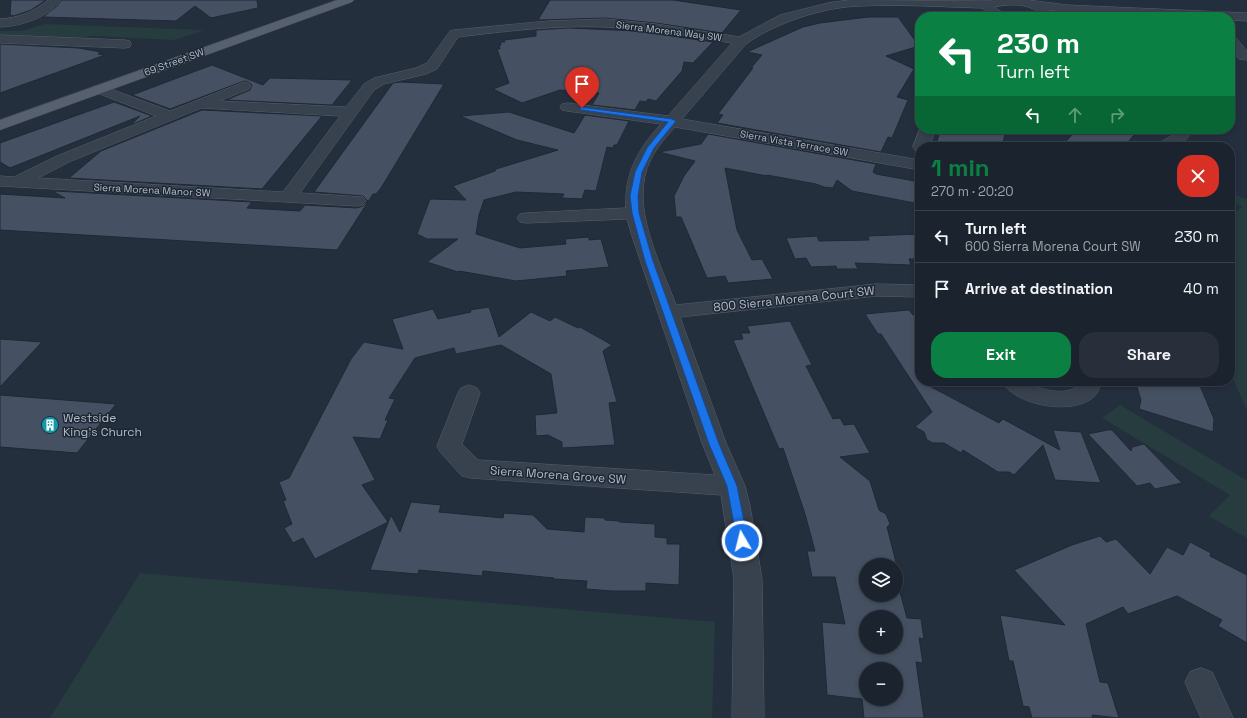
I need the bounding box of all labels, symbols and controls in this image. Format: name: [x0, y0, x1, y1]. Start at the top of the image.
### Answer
street label: Sierra Morena Way SW: [615, 18, 723, 44]
text: 230 m: [997, 25, 1080, 61]
icon: left: [931, 28, 983, 80]
street label: 69 Street SW: [142, 45, 206, 79]
text: Turn left: [997, 60, 1070, 83]
pin: [565, 67, 599, 108]
icon: arrive: [571, 73, 593, 95]
icon: left: [1022, 104, 1044, 126]
icon: ahead: [1064, 104, 1086, 126]
icon: right: [1106, 104, 1128, 126]
street label: Sierra Vista Terrace SW: [739, 127, 849, 159]
text: 1 min: [931, 152, 990, 183]
button: close: [1177, 155, 1219, 197]
street label: Sierra Morena Manor SW: [93, 180, 211, 200]
text: 270 m · 20:20: [931, 183, 1014, 200]
text: Turn left: [965, 219, 1027, 238]
icon: left: [931, 226, 953, 248]
text: 230 m: [1175, 227, 1219, 246]
text: 600 Sierra Morena Court SW: [965, 238, 1141, 255]
icon: arrive: [931, 278, 953, 300]
text: Arrive at destination: [965, 279, 1113, 298]
text: 40 m: [1183, 279, 1219, 298]
street label: 800 Sierra Morena Court SW: [713, 283, 876, 315]
button: Exit: [931, 332, 1071, 378]
button: Share: [1079, 332, 1219, 378]
place label: Westside King's Church: [63, 410, 142, 440]
building icon: Westside King's Church: [40, 415, 60, 435]
street label: Sierra Morena Grove SW: [489, 462, 627, 488]
position arrow: [721, 520, 763, 562]
map controls: [859, 558, 903, 706]
button: layers: [859, 558, 903, 602]
button: +: [859, 610, 903, 654]
button: −: [859, 662, 903, 706]

